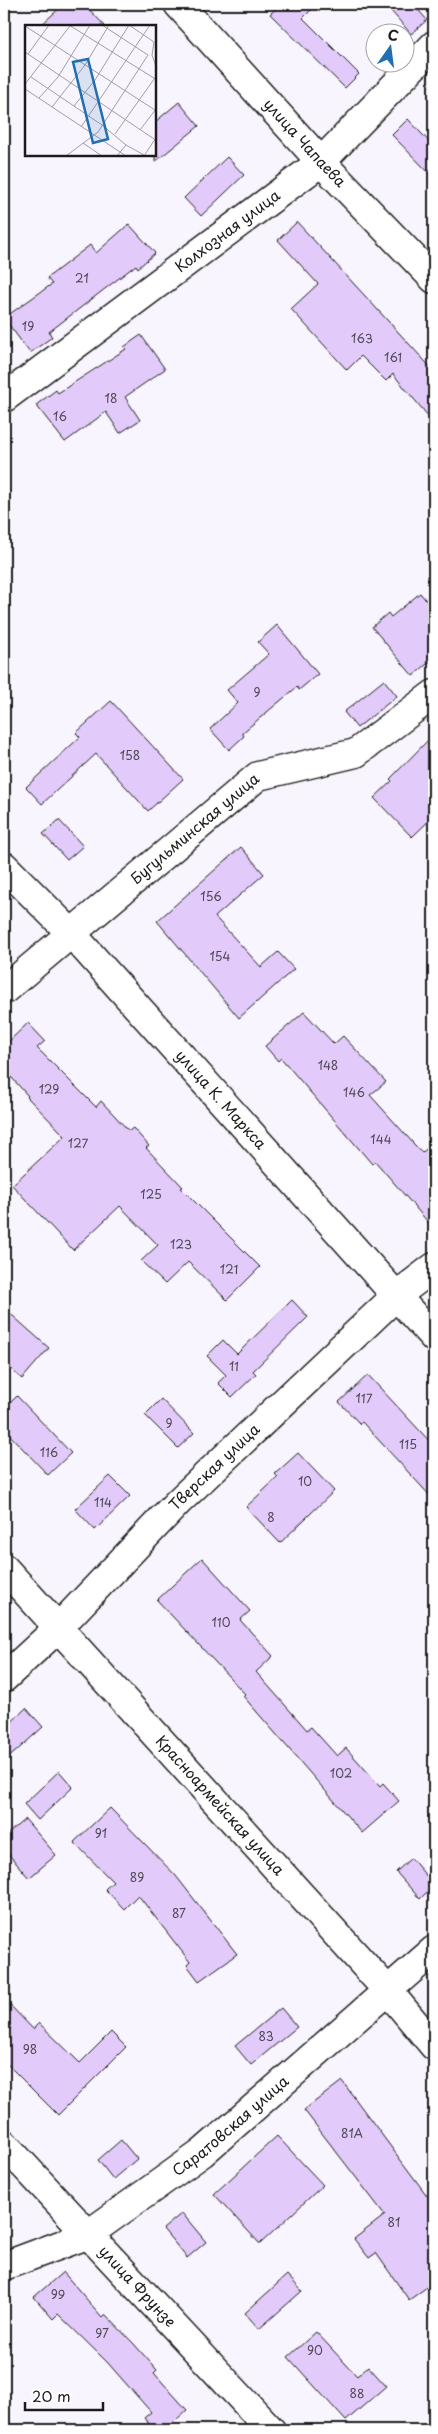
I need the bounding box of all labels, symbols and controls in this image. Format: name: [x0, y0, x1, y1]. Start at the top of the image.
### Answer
north arrow: [366, 22, 416, 72]
text: С: [386, 23, 401, 46]
inset map: [25, 25, 156, 156]
street label: улица Чапаева: [259, 93, 353, 192]
street label: Колхозная улица: [169, 183, 285, 277]
house number: 21: [75, 269, 89, 287]
house number: 19: [22, 317, 34, 335]
house number: 163: [351, 329, 373, 347]
house number: 161: [384, 348, 402, 366]
house number: 18: [105, 389, 117, 407]
house number: 16: [53, 407, 67, 425]
house number: 9: [253, 683, 261, 701]
house number: 158: [120, 746, 140, 764]
street label: Бугульминская улица: [125, 766, 264, 889]
house number: 156: [200, 887, 222, 905]
house number: 154: [209, 947, 231, 965]
street label: улица К. Маркса: [171, 1044, 273, 1154]
house number: 148: [318, 1056, 338, 1074]
house number: 129: [39, 1080, 59, 1098]
house number: 146: [343, 1083, 365, 1101]
house number: 144: [370, 1130, 392, 1148]
house number: 127: [68, 1134, 88, 1152]
house number: 125: [140, 1185, 162, 1203]
house number: 123: [170, 1235, 192, 1253]
house number: 121: [220, 1260, 238, 1278]
house number: 11: [229, 1357, 239, 1375]
house number: 117: [356, 1389, 373, 1407]
house number: 9: [165, 1414, 173, 1432]
street label: Тверская улица: [163, 1417, 265, 1515]
house number: 115: [399, 1435, 417, 1453]
house number: 116: [40, 1443, 58, 1461]
house number: 10: [298, 1472, 312, 1490]
house number: 114: [94, 1493, 112, 1511]
house number: 8: [267, 1508, 275, 1526]
house number: 110: [212, 1613, 231, 1631]
street label: Красноармейская улица: [151, 1729, 291, 1880]
house number: 102: [330, 1764, 352, 1782]
house number: 91: [95, 1824, 107, 1842]
house number: 89: [130, 1868, 144, 1886]
house number: 87: [172, 1904, 186, 1922]
house number: 83: [258, 2027, 274, 2045]
house number: 98: [23, 2040, 37, 2058]
street label: Саратовская улица: [167, 2069, 293, 2181]
house number: 81А: [341, 2124, 363, 2142]
house number: 81: [388, 2213, 400, 2231]
street label: улица Фрунзе: [94, 2240, 182, 2331]
house number: 99: [51, 2285, 65, 2303]
house number: 97: [95, 2324, 109, 2342]
house number: 90: [307, 2341, 323, 2359]
scale bar: [25, 2379, 102, 2411]
text: 20 m: [32, 2384, 71, 2407]
house number: 88: [350, 2384, 364, 2402]

